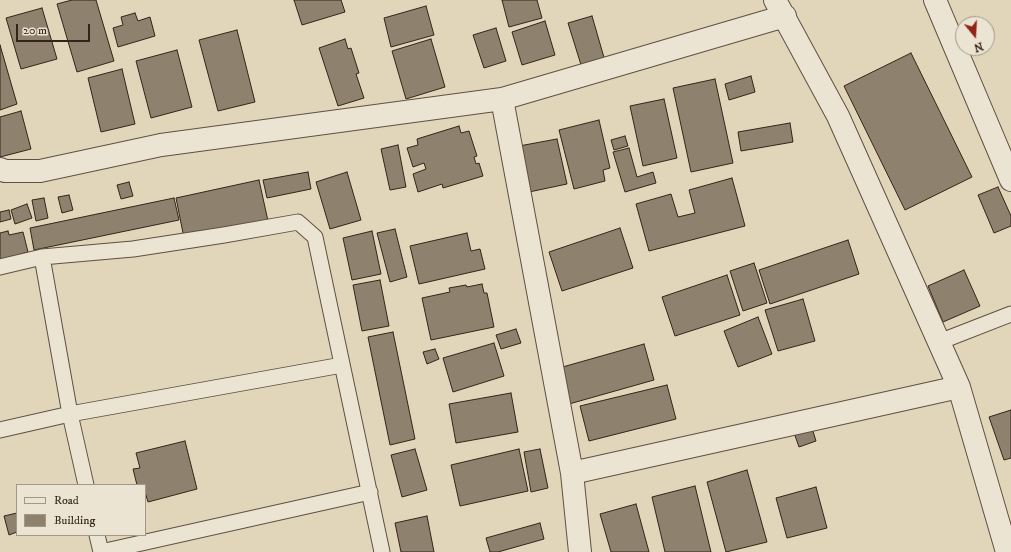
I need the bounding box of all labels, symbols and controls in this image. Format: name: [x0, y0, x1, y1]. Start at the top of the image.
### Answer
scale bar: [18, 16, 92, 42]
north arrow: [955, 16, 995, 56]
text: 20 m: [23, 23, 47, 38]
text: N: [972, 38, 985, 55]
legend: [16, 484, 146, 536]
text: Road: [54, 493, 79, 508]
text: Building: [54, 513, 95, 528]

